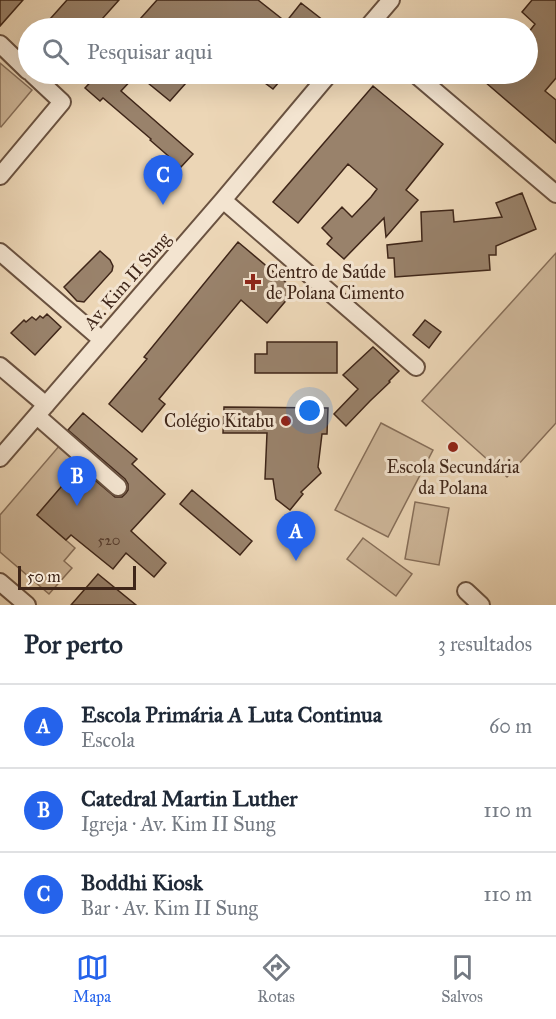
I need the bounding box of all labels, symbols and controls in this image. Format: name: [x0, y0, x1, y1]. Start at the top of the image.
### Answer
search box: [18, 18, 538, 84]
icon: search: [39, 35, 72, 68]
text: Pesquisar aqui: [87, 38, 212, 65]
pin: C: [144, 156, 182, 205]
street label: Av. Kim II Sung: [78, 228, 176, 335]
place label: Centro de Saúde de Polana Cimento: [266, 261, 404, 304]
marker: Centro de Saúde de Polana Cimento: [244, 273, 262, 291]
your location: [295, 396, 324, 425]
place label: Colégio Kitabu: [164, 410, 274, 433]
marker: Colégio Kitabu: [279, 414, 293, 428]
marker: Escola Secundária da Polana: [446, 440, 460, 454]
pin: B: [58, 456, 97, 506]
place label: Escola Secundária da Polana: [386, 456, 520, 499]
pin: A: [276, 512, 316, 561]
house number: 520: [97, 531, 121, 549]
scale bar: [18, 563, 136, 590]
text: 50 m: [27, 567, 61, 586]
text: Por perto: [24, 628, 123, 660]
text: 3 resultados: [438, 632, 532, 656]
text: Escola Primária A Luta Continua: [81, 701, 382, 728]
text: A: [37, 714, 50, 738]
text: 60 m: [489, 714, 532, 738]
text: Escola: [81, 728, 135, 752]
text: Catedral Martin Luther: [81, 785, 298, 812]
text: B: [37, 798, 50, 822]
text: 110 m: [484, 798, 532, 822]
text: Igreja · Av. Kim II Sung: [81, 812, 275, 836]
text: Boddhi Kiosk: [81, 869, 203, 896]
text: C: [37, 882, 50, 906]
text: 110 m: [484, 882, 532, 906]
text: Bar · Av. Kim II Sung: [81, 896, 258, 920]
tab: Mapa: [73, 951, 111, 1006]
tab: Rotas: [257, 951, 295, 1006]
tab: Salvos: [441, 951, 483, 1006]

